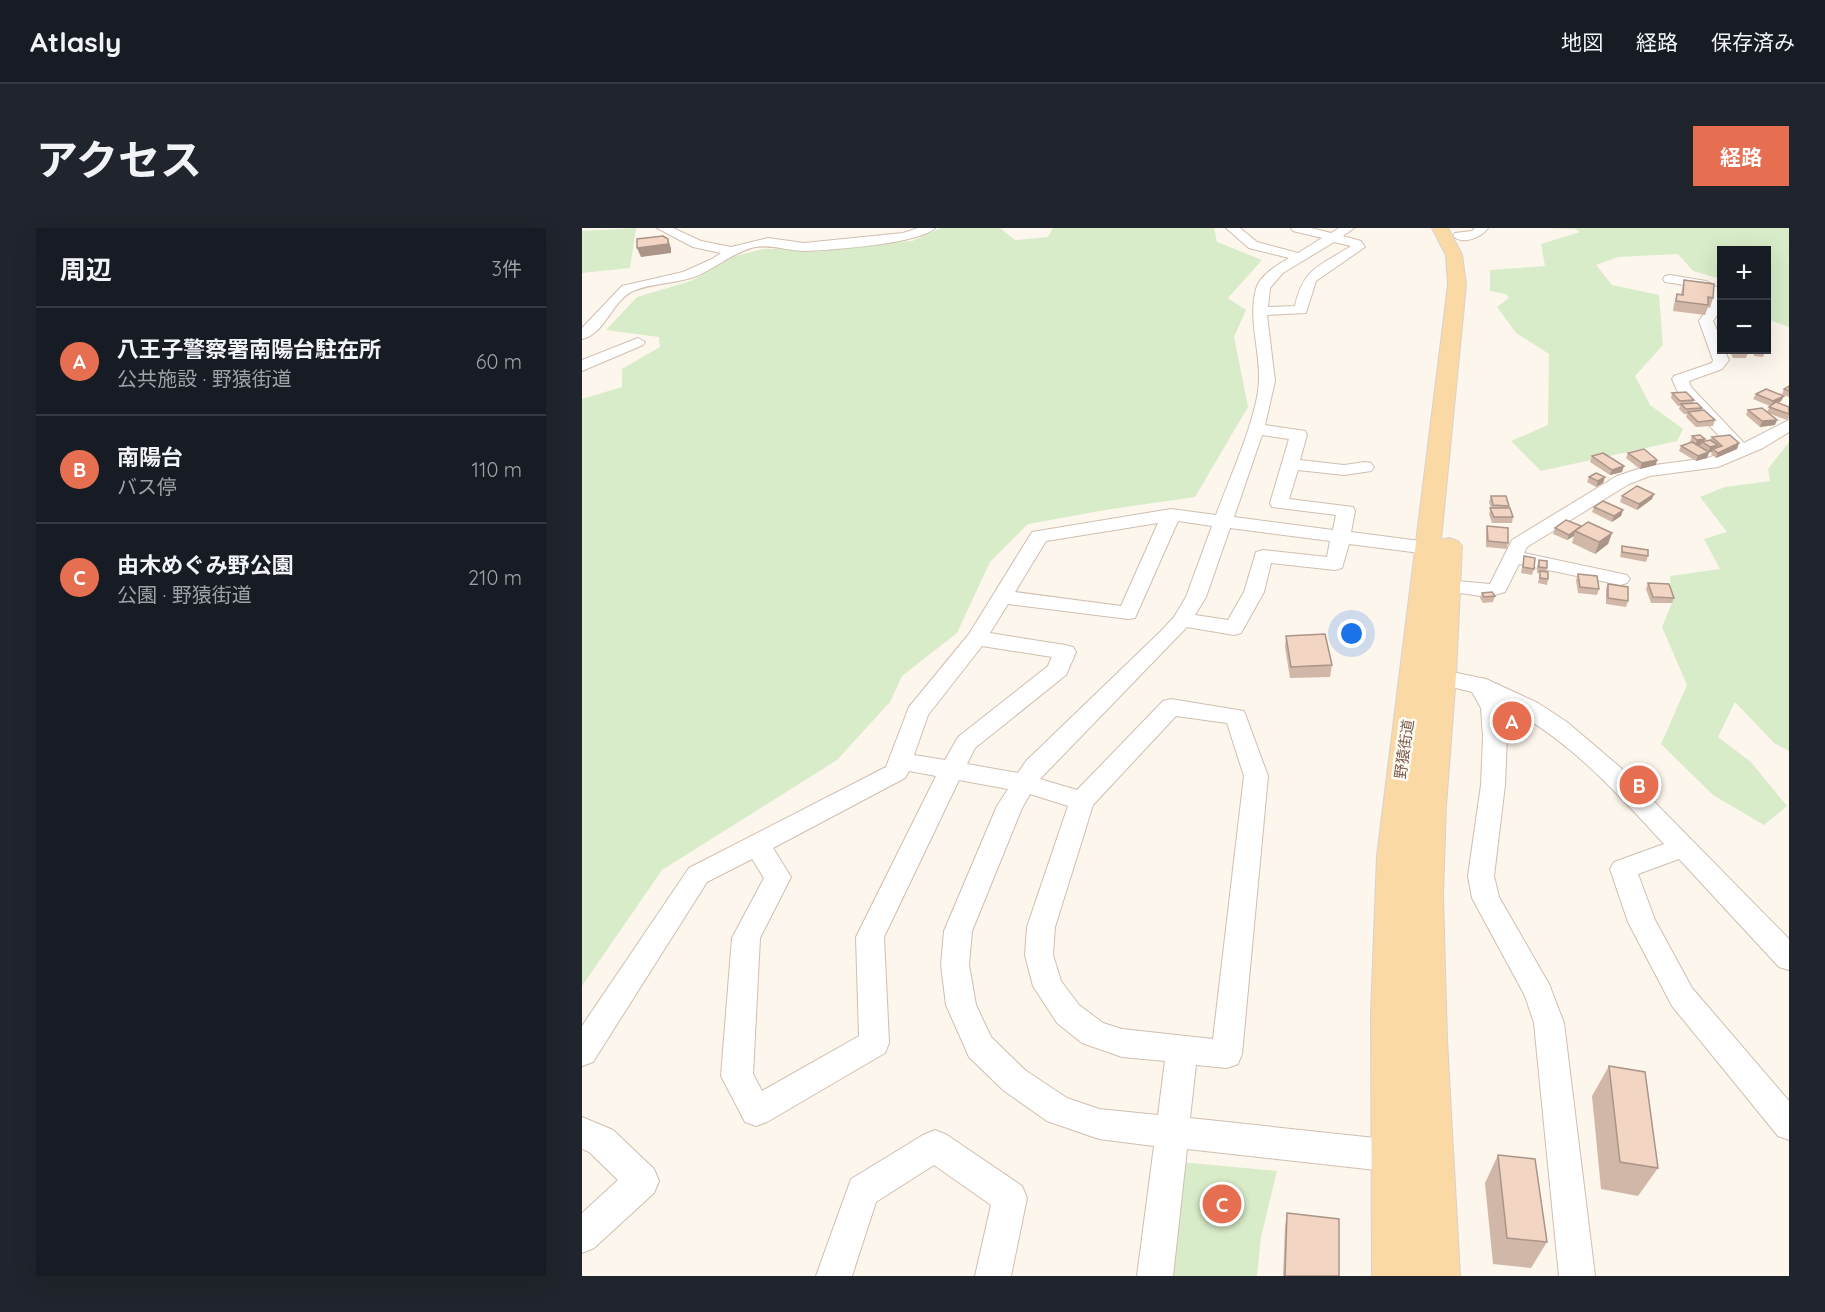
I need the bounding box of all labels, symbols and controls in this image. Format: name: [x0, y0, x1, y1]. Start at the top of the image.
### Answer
text: Atlasly: [30, 24, 121, 59]
text: 地図: [1561, 29, 1603, 55]
text: 経路: [1636, 29, 1678, 55]
text: 保存済み: [1711, 29, 1795, 55]
button: 経路: [1693, 126, 1789, 186]
text: アクセス: [36, 133, 202, 186]
map controls: [1717, 246, 1771, 354]
button: +: [1717, 246, 1771, 300]
text: 周辺: [60, 253, 112, 286]
text: 3件: [492, 256, 522, 281]
button: −: [1717, 300, 1771, 354]
text: 八王子警察署南陽台駐在所: [117, 335, 381, 363]
text: A: [73, 349, 86, 374]
text: 60 m: [476, 349, 522, 374]
text: 公共施設 · 野猿街道: [117, 366, 292, 391]
text: 南陽台: [117, 443, 183, 471]
text: B: [73, 457, 86, 482]
text: 110 m: [472, 457, 522, 482]
text: バス停: [117, 474, 177, 499]
text: 由木めぐみ野公園: [117, 551, 294, 579]
text: C: [73, 565, 86, 590]
text: 210 m: [468, 565, 522, 590]
text: 公園 · 野猿街道: [117, 582, 252, 607]
your location: [1337, 619, 1366, 648]
pin: A: [1492, 698, 1532, 744]
street label: 野猿街道: [1390, 718, 1418, 780]
pin: B: [1620, 762, 1658, 808]
pin: C: [1202, 1182, 1242, 1226]

